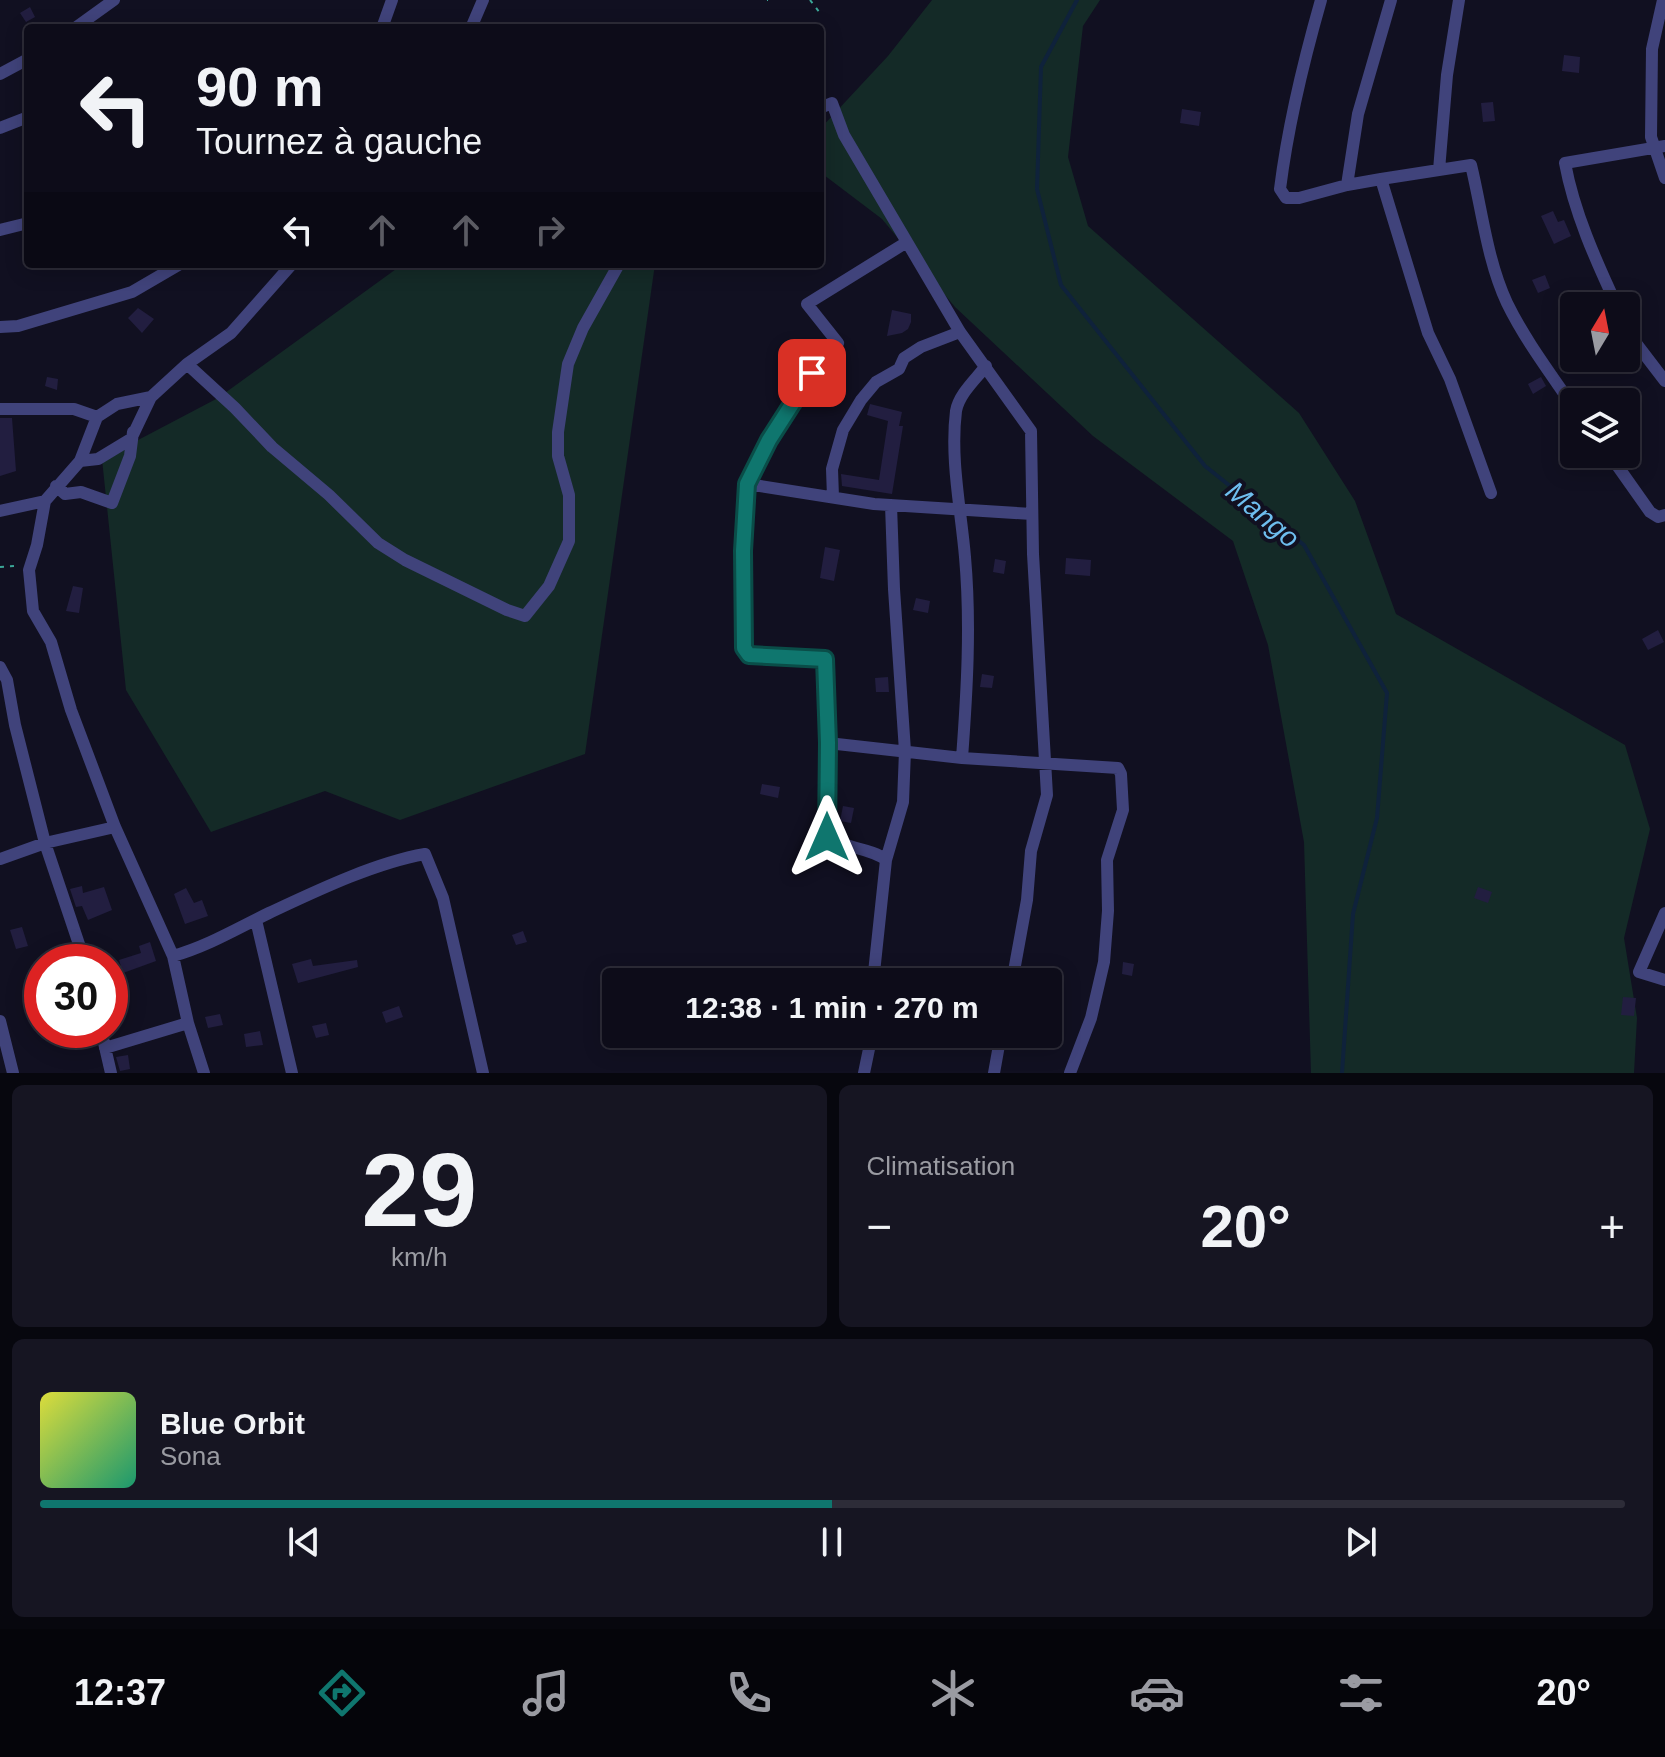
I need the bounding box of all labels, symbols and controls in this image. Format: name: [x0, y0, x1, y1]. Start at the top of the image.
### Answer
text: 90 m: [196, 55, 324, 118]
icon: left: [64, 56, 168, 160]
text: Tournez à gauche: [196, 121, 482, 162]
icon: left: [276, 208, 320, 252]
icon: ahead: [360, 208, 404, 252]
icon: ahead: [444, 208, 488, 252]
icon: right: [528, 208, 572, 252]
north arrow: [1560, 292, 1640, 372]
map controls: [1560, 292, 1640, 468]
pin: [778, 339, 846, 407]
icon: arrive: [790, 351, 834, 395]
button: layers: [1560, 388, 1640, 468]
water label: Mango: [1220, 475, 1305, 554]
position arrow: [785, 795, 869, 879]
speed limit sign: 30: [24, 944, 128, 1048]
text: 12:38 · 1 min · 270 m: [685, 991, 979, 1024]
text: 29: [361, 1132, 477, 1248]
text: Climatisation: [867, 1151, 1015, 1181]
text: 20°: [1200, 1193, 1291, 1260]
text: −: [867, 1202, 892, 1251]
text: +: [1599, 1202, 1625, 1251]
text: km/h: [391, 1242, 447, 1272]
text: Blue Orbit: [160, 1407, 305, 1440]
text: Sona: [160, 1441, 221, 1471]
icon: previous: [282, 1520, 326, 1564]
icon: pause: [810, 1520, 854, 1564]
icon: next: [1339, 1520, 1383, 1564]
icon: directions: [314, 1665, 370, 1721]
icon: music: [518, 1665, 574, 1721]
icon: phone: [721, 1665, 777, 1721]
icon: climate: [925, 1665, 981, 1721]
icon: car: [1129, 1665, 1185, 1721]
icon: filters: [1333, 1665, 1389, 1721]
text: 12:37: [74, 1672, 166, 1713]
text: 20°: [1537, 1672, 1591, 1713]

